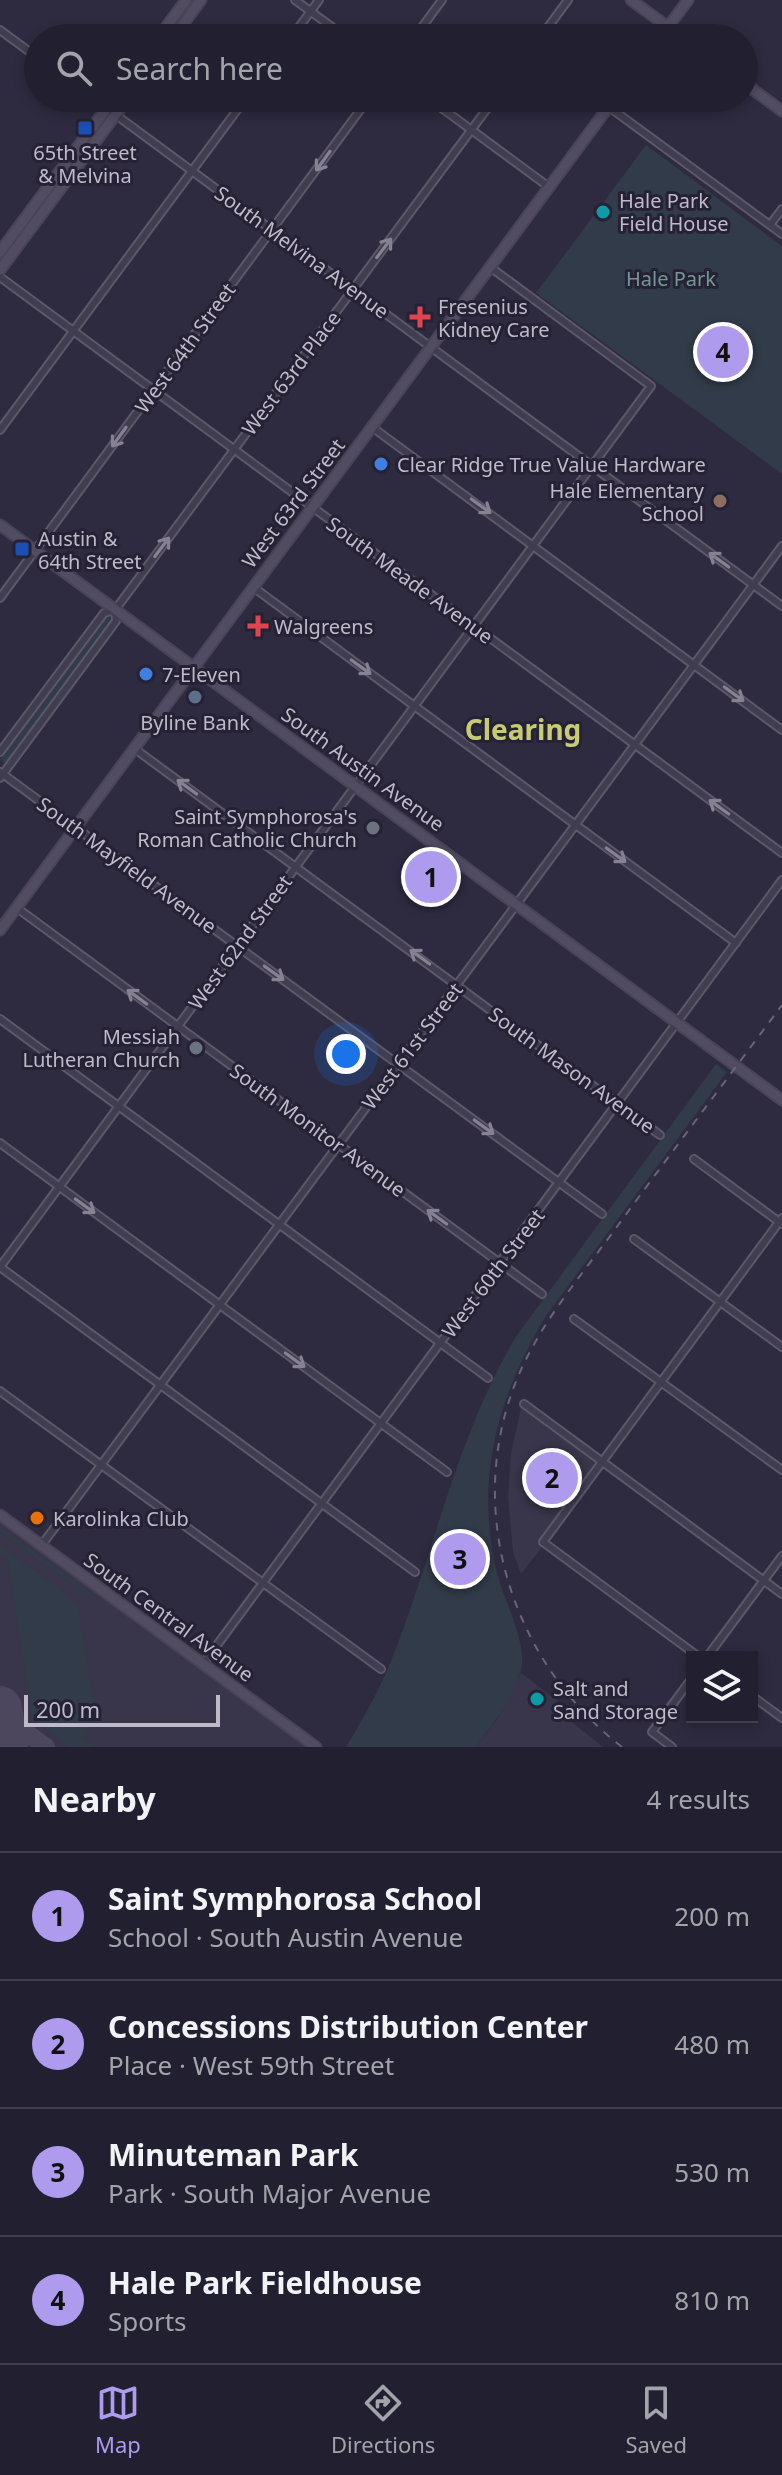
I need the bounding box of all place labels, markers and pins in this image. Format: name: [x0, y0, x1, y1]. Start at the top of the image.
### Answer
marker: 65th Street & Melvina: [76, 119, 94, 137]
place label: 65th Street & Melvina: [33, 139, 137, 189]
place label: Hale Park Field House: [619, 187, 729, 237]
marker: Hale Park Field House: [594, 203, 612, 221]
place label: Fresenius Kidney Care: [438, 293, 549, 343]
marker: Fresenius Kidney Care: [409, 306, 431, 328]
pin: 4: [697, 322, 749, 382]
place label: Clear Ridge True Value Hardware: [397, 451, 706, 478]
marker: Clear Ridge True Value Hardware: [372, 455, 390, 473]
place label: Hale Elementary School: [550, 477, 705, 527]
marker: Hale Elementary School: [711, 492, 729, 510]
place label: Austin & 64th Street: [38, 525, 142, 575]
marker: Austin & 64th Street: [13, 540, 31, 558]
place label: Walgreens: [274, 613, 373, 640]
marker: Walgreens: [249, 617, 267, 635]
place label: 7-Eleven: [162, 661, 241, 688]
marker: 7-Eleven: [137, 665, 155, 683]
marker: Byline Bank: [186, 688, 204, 706]
place label: Byline Bank: [140, 709, 250, 736]
place label: Saint Symphorosa's Roman Catholic Church: [137, 803, 357, 853]
marker: Saint Symphorosa's Roman Catholic Church: [364, 819, 382, 837]
pin: 1: [405, 847, 457, 907]
place label: Messiah Lutheran Church: [22, 1023, 180, 1073]
marker: Messiah Lutheran Church: [187, 1039, 205, 1057]
pin: 2: [526, 1448, 578, 1508]
place label: Karolinka Club: [53, 1505, 189, 1532]
marker: Karolinka Club: [28, 1509, 46, 1527]
pin: 3: [434, 1529, 486, 1589]
place label: Salt and Sand Storage: [553, 1675, 678, 1725]
marker: Salt and Sand Storage: [528, 1690, 546, 1708]

